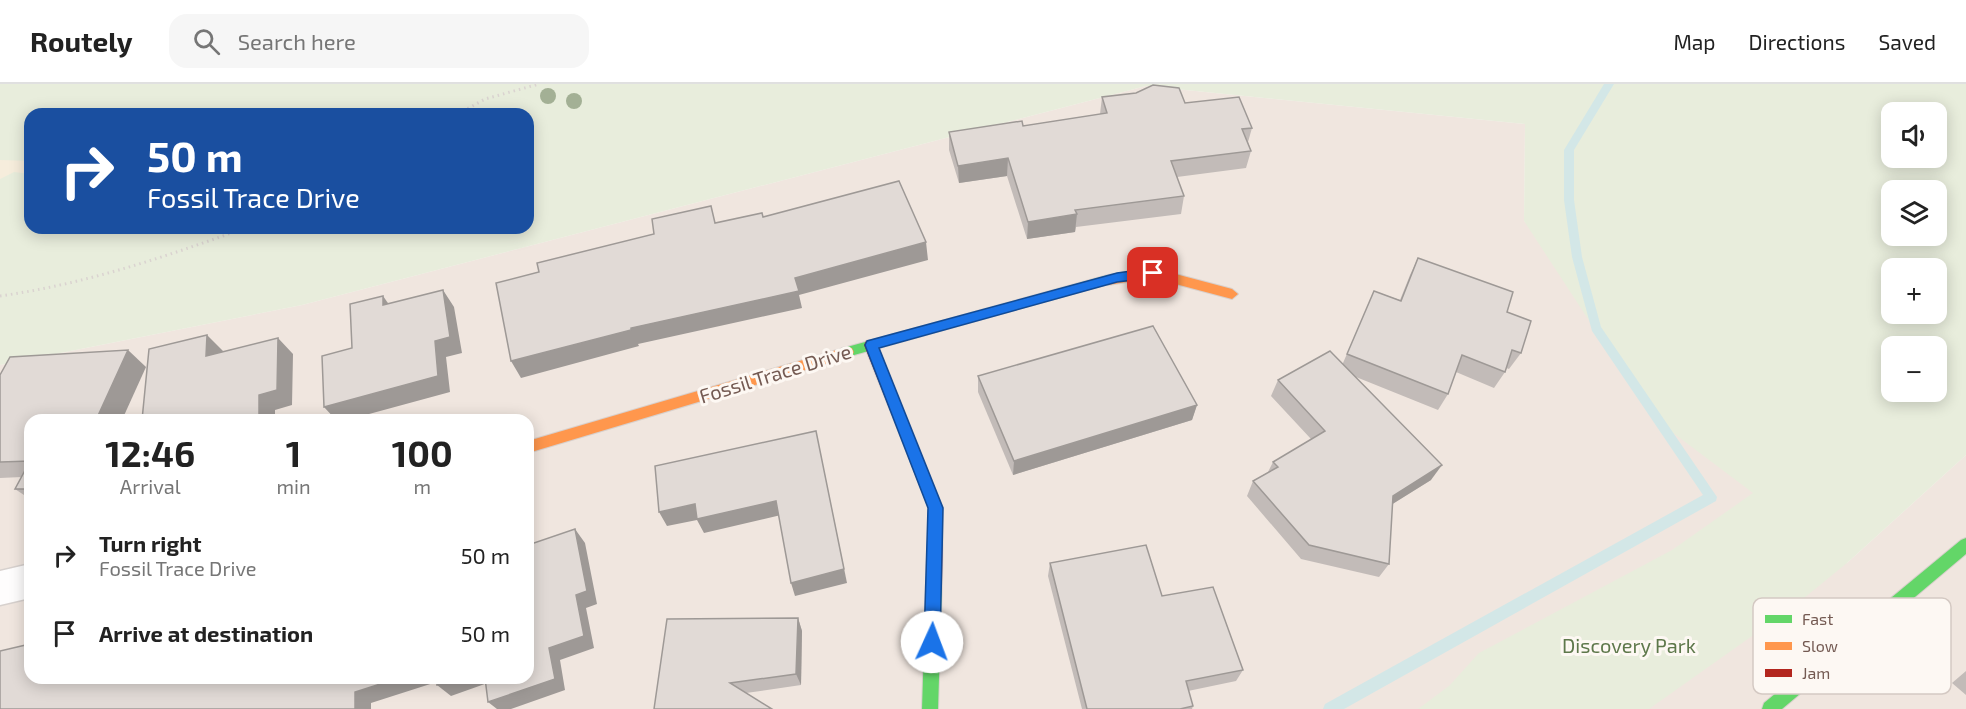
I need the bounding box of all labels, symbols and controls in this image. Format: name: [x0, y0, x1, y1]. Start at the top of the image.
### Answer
search box: [169, 14, 589, 68]
text: Routely: [30, 24, 133, 58]
icon: search: [190, 25, 223, 58]
text: Search here: [238, 28, 356, 54]
text: Map: [1673, 29, 1716, 54]
text: Directions: [1749, 29, 1845, 54]
text: Saved: [1878, 29, 1936, 54]
map controls: [1881, 102, 1947, 402]
button: sound: [1881, 102, 1947, 168]
text: 50 m: [147, 130, 243, 180]
icon: right: [48, 132, 126, 210]
button: layers: [1881, 180, 1947, 246]
text: Fossil Trace Drive: [147, 181, 360, 213]
pin: [1127, 247, 1178, 298]
icon: arrive: [1136, 256, 1169, 289]
button: +: [1881, 258, 1947, 324]
button: −: [1881, 336, 1947, 402]
street label: Fossil Trace Drive: [696, 338, 854, 408]
text: 12:46: [105, 431, 195, 474]
text: 1: [286, 431, 301, 474]
text: 100: [392, 431, 453, 474]
text: Arrival: [120, 474, 181, 498]
text: min: [276, 474, 311, 498]
text: m: [413, 474, 431, 498]
text: Turn right: [99, 530, 201, 556]
icon: right: [48, 539, 81, 572]
text: 50 m: [461, 542, 510, 568]
text: Fossil Trace Drive: [99, 556, 257, 580]
legend: [1753, 598, 1951, 694]
text: Fast: [1802, 609, 1833, 628]
position arrow: [900, 610, 964, 674]
icon: arrive: [48, 617, 81, 650]
text: Arrive at destination: [99, 620, 313, 646]
text: 50 m: [461, 620, 510, 646]
park label: Discovery Park: [1562, 633, 1696, 657]
text: Slow: [1802, 636, 1838, 655]
text: Jam: [1802, 663, 1830, 682]

